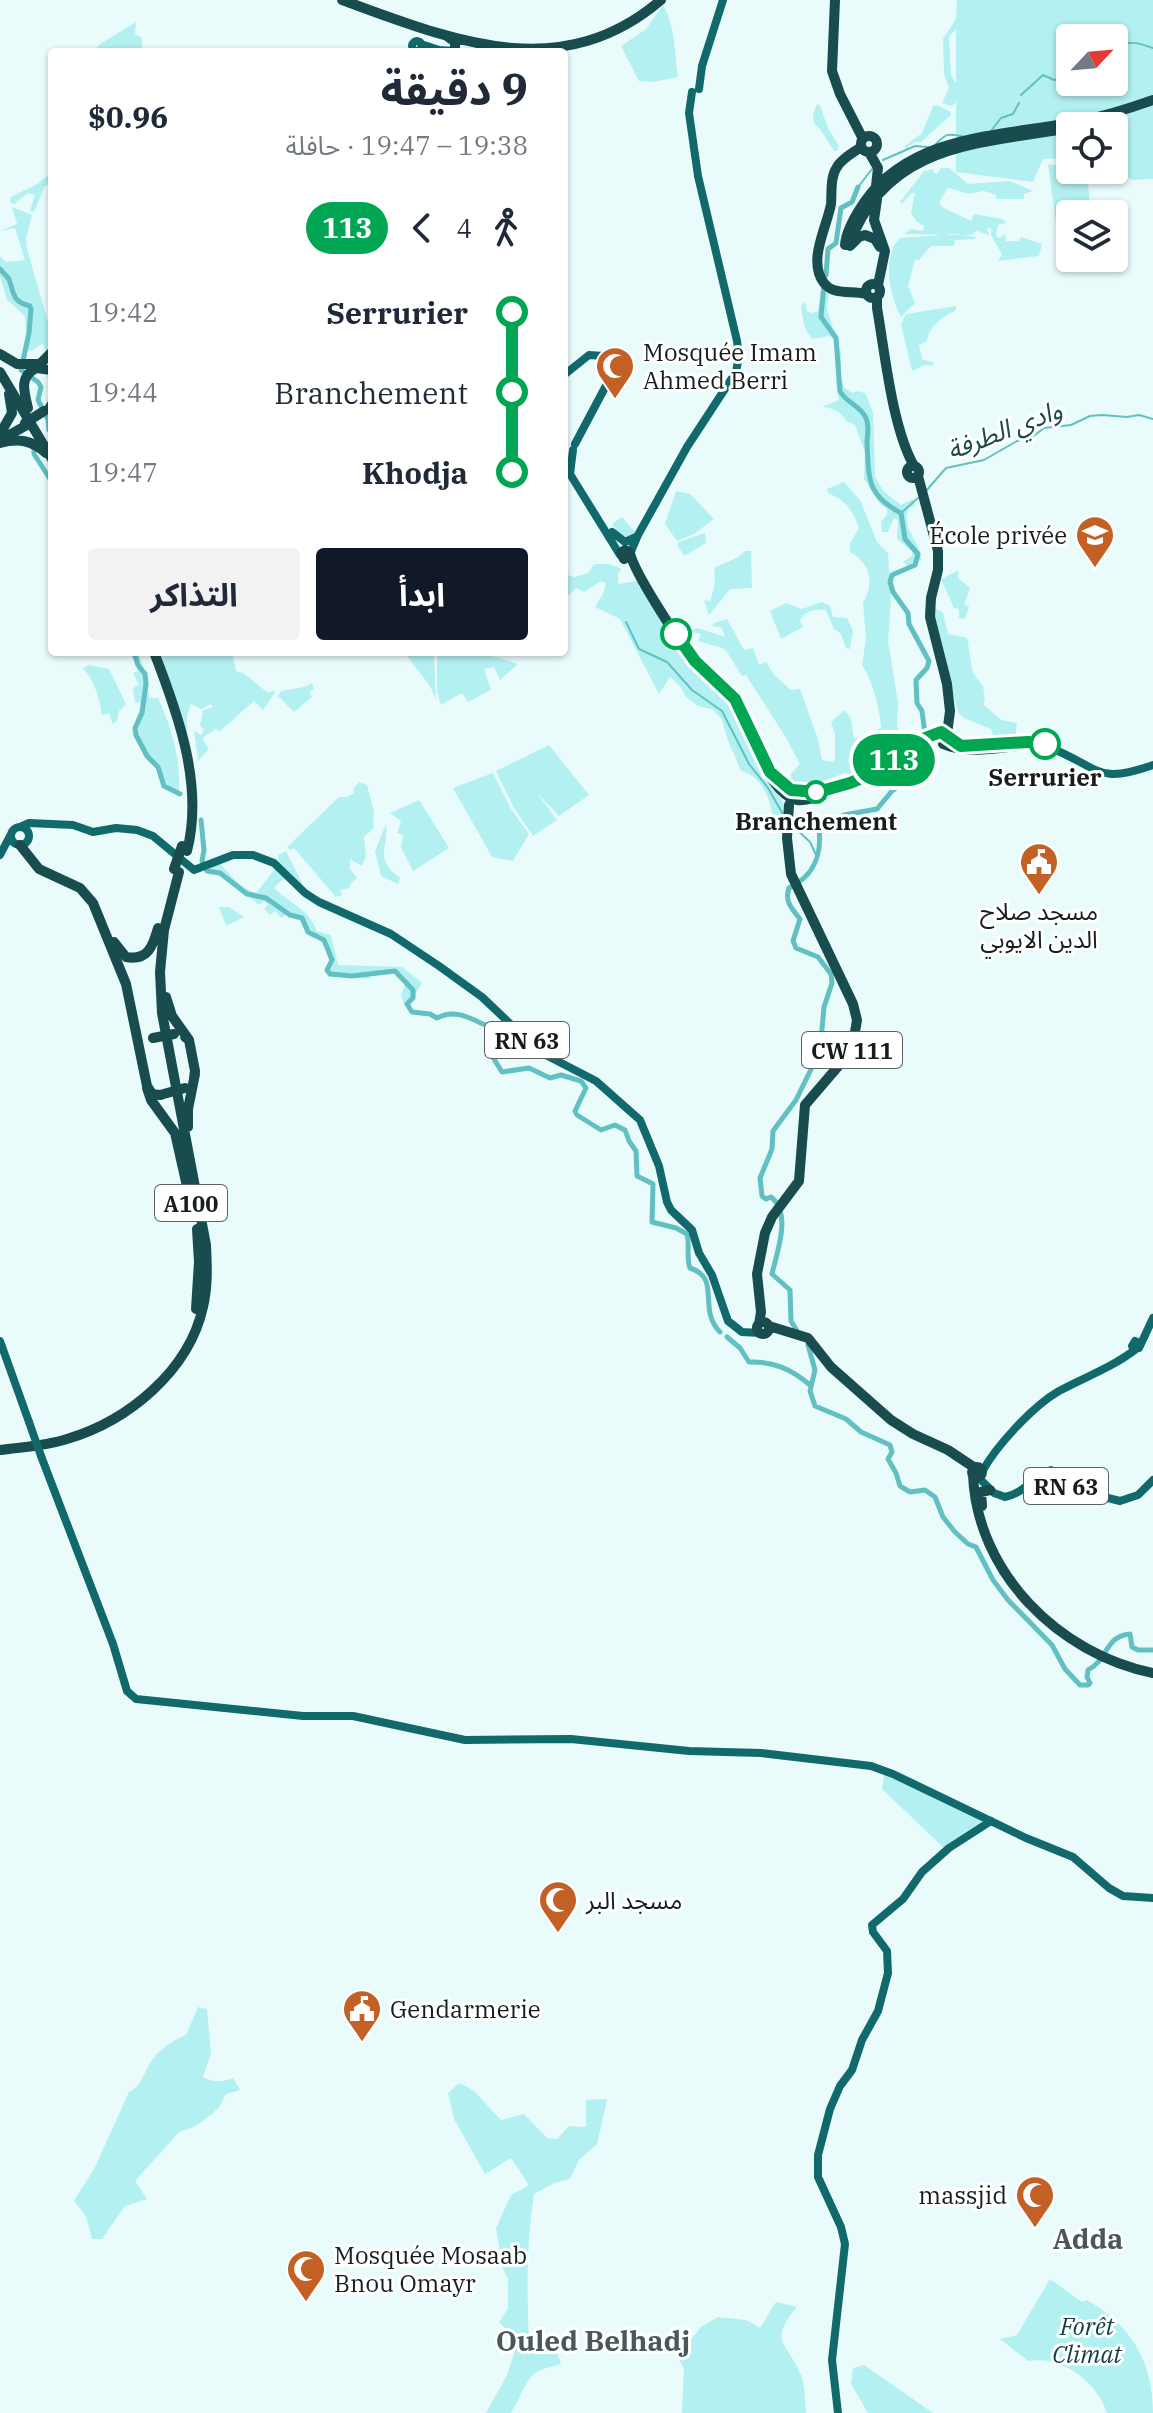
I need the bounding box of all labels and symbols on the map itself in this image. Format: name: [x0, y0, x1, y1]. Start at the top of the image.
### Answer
north arrow: [1056, 24, 1128, 96]
place label: Mosquée Imam Ahmed Berri: [643, 336, 817, 396]
mosque icon: Mosquée Imam Ahmed Berri: [594, 345, 636, 400]
water label: وادي الطرفة: [942, 391, 1068, 470]
school or university icon: École privée: [1074, 514, 1116, 569]
place label: École privée: [929, 519, 1067, 551]
unlabelled marker: [661, 619, 691, 649]
marker: Serrurier: [1030, 729, 1060, 759]
line badge: 113: [848, 734, 940, 786]
place label: Serrurier: [988, 761, 1102, 793]
marker: Branchement: [805, 781, 827, 803]
place label: Branchement: [735, 805, 897, 837]
public building icon: مسجد صلاح الدين الايوبي: [1018, 841, 1060, 896]
place label: مسجد صلاح الدين الايوبي: [980, 895, 1098, 959]
road number: RN 63: [485, 1022, 569, 1058]
road number: CW 111: [802, 1032, 902, 1068]
road number: A100: [155, 1185, 227, 1221]
road number: RN 63: [1024, 1468, 1108, 1504]
mosque icon: مسجد البر: [537, 1879, 579, 1934]
place label: مسجد البر: [585, 1884, 682, 1916]
public building icon: Gendarmerie: [341, 1988, 383, 2043]
place label: Gendarmerie: [390, 1993, 541, 2025]
mosque icon: massjid: [1014, 2174, 1056, 2229]
place label: massjid: [918, 2179, 1007, 2211]
district label: Adda: [1053, 2220, 1123, 2257]
place label: Mosquée Mosaab Bnou Omayr: [334, 2239, 527, 2299]
mosque icon: Mosquée Mosaab Bnou Omayr: [285, 2248, 327, 2303]
park label: Forêt Climat: [1052, 2310, 1123, 2370]
district label: Ouled Belhadj: [496, 2322, 690, 2359]

